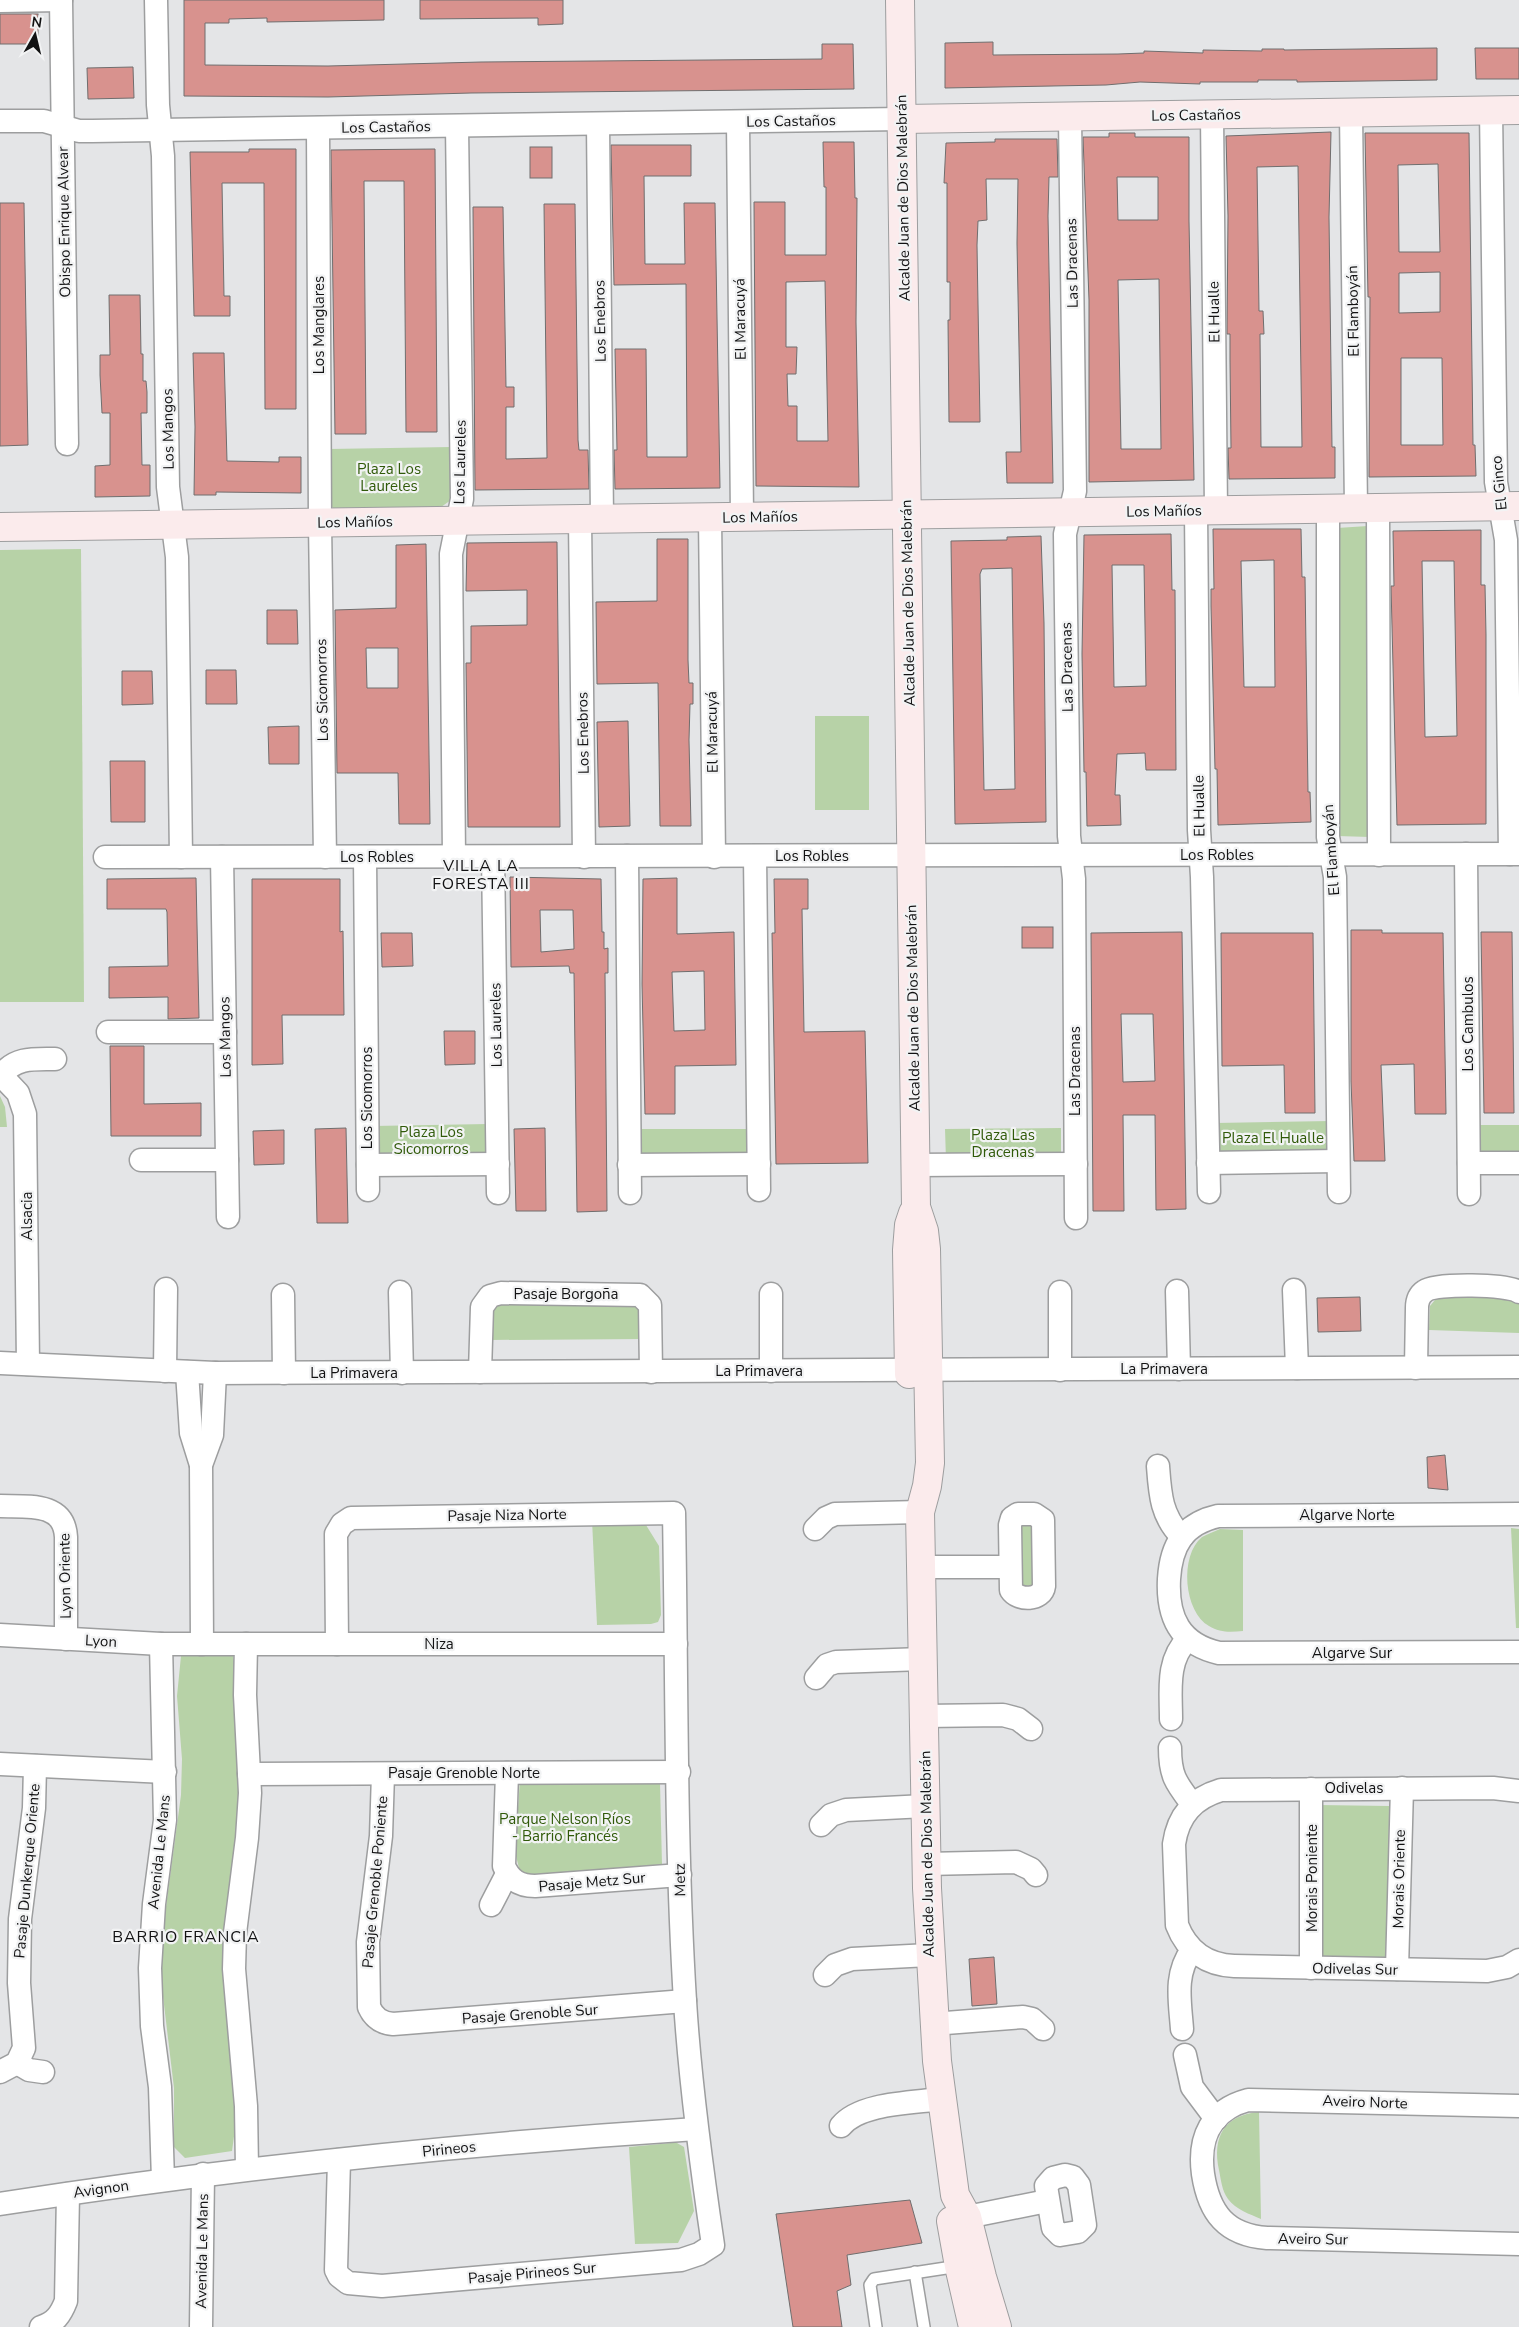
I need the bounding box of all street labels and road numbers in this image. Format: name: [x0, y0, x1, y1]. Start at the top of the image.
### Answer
street label: Alcalde Juan de Dios Malebrán: [891, 94, 915, 302]
street label: Los Castaños: [1151, 104, 1241, 126]
street label: Los Castaños: [746, 110, 836, 132]
street label: Los Castaños: [341, 116, 431, 138]
street label: Obispo Enrique Alvear: [53, 146, 75, 298]
street label: Las Dracenas: [1061, 218, 1083, 308]
street label: El Flamboyán: [1342, 265, 1364, 357]
street label: Los Manglares: [309, 276, 329, 374]
street label: El Maracuyá: [729, 278, 751, 360]
street label: Los Enebros: [589, 280, 611, 362]
street label: El Hualle: [1203, 281, 1225, 343]
street label: Los Mangos: [157, 388, 179, 470]
street label: Los Laureles: [449, 419, 471, 505]
street label: El Ginco: [1486, 455, 1512, 511]
street label: Alcalde Juan de Dios Malebrán: [896, 499, 920, 707]
street label: Los Mañíos: [1126, 500, 1202, 522]
street label: Los Mañíos: [722, 506, 798, 528]
street label: Los Mañíos: [317, 511, 393, 533]
street label: Las Dracenas: [1056, 622, 1078, 712]
street label: Los Sicomorros: [311, 638, 333, 742]
street label: El Maracuyá: [701, 691, 723, 773]
street label: Los Enebros: [572, 692, 594, 774]
street label: El Hualle: [1188, 775, 1210, 837]
street label: El Flamboyán: [1318, 804, 1344, 896]
street label: Los Robles: [1180, 845, 1254, 865]
street label: Los Robles: [775, 846, 849, 866]
street label: Los Robles: [340, 847, 414, 867]
street label: Alcalde Juan de Dios Malebrán: [901, 904, 925, 1112]
street label: Los Cambulos: [1458, 976, 1478, 1072]
street label: Los Laureles: [485, 982, 507, 1068]
street label: Los Mangos: [214, 996, 236, 1078]
street label: Las Dracenas: [1065, 1026, 1085, 1116]
street label: Los Sicomorros: [357, 1047, 377, 1149]
street label: Alsacia: [17, 1192, 37, 1240]
street label: Pasaje Borgoña: [514, 1284, 618, 1304]
street label: La Primavera: [1120, 1359, 1208, 1379]
street label: La Primavera: [715, 1361, 803, 1381]
street label: La Primavera: [310, 1363, 398, 1383]
street label: Pasaje Niza Norte: [447, 1504, 567, 1526]
street label: Algarve Norte: [1299, 1505, 1395, 1525]
street label: Lyon Oriente: [54, 1533, 76, 1619]
street label: Lyon: [85, 1630, 117, 1652]
street label: Niza: [424, 1634, 454, 1654]
street label: Algarve Sur: [1312, 1643, 1393, 1663]
street label: Alcalde Juan de Dios Malebrán: [915, 1750, 939, 1958]
street label: Pasaje Grenoble Norte: [388, 1763, 540, 1783]
street label: Odivelas: [1325, 1778, 1383, 1798]
street label: Pasaje Dunkerque Oriente: [9, 1783, 45, 1959]
street label: Avenida Le Mans: [143, 1794, 175, 1910]
street label: Pasaje Grenoble Poniente: [358, 1795, 392, 1969]
street label: Morais Poniente: [1302, 1824, 1322, 1932]
street label: Morais Oriente: [1388, 1829, 1410, 1929]
street label: Metz: [670, 1863, 690, 1897]
street label: Pasaje Metz Sur: [538, 1867, 647, 1897]
street label: Odivelas Sur: [1312, 1958, 1399, 1980]
street label: Pasaje Grenoble Sur: [461, 1999, 599, 2029]
street label: Aveiro Norte: [1322, 2091, 1408, 2113]
street label: Pirineos: [421, 2136, 477, 2162]
street label: Avignon: [72, 2175, 130, 2203]
street label: Avenida Le Mans: [191, 2193, 213, 2309]
street label: Aveiro Sur: [1278, 2228, 1349, 2250]
street label: Pasaje Pirineos Sur: [467, 2257, 597, 2289]

